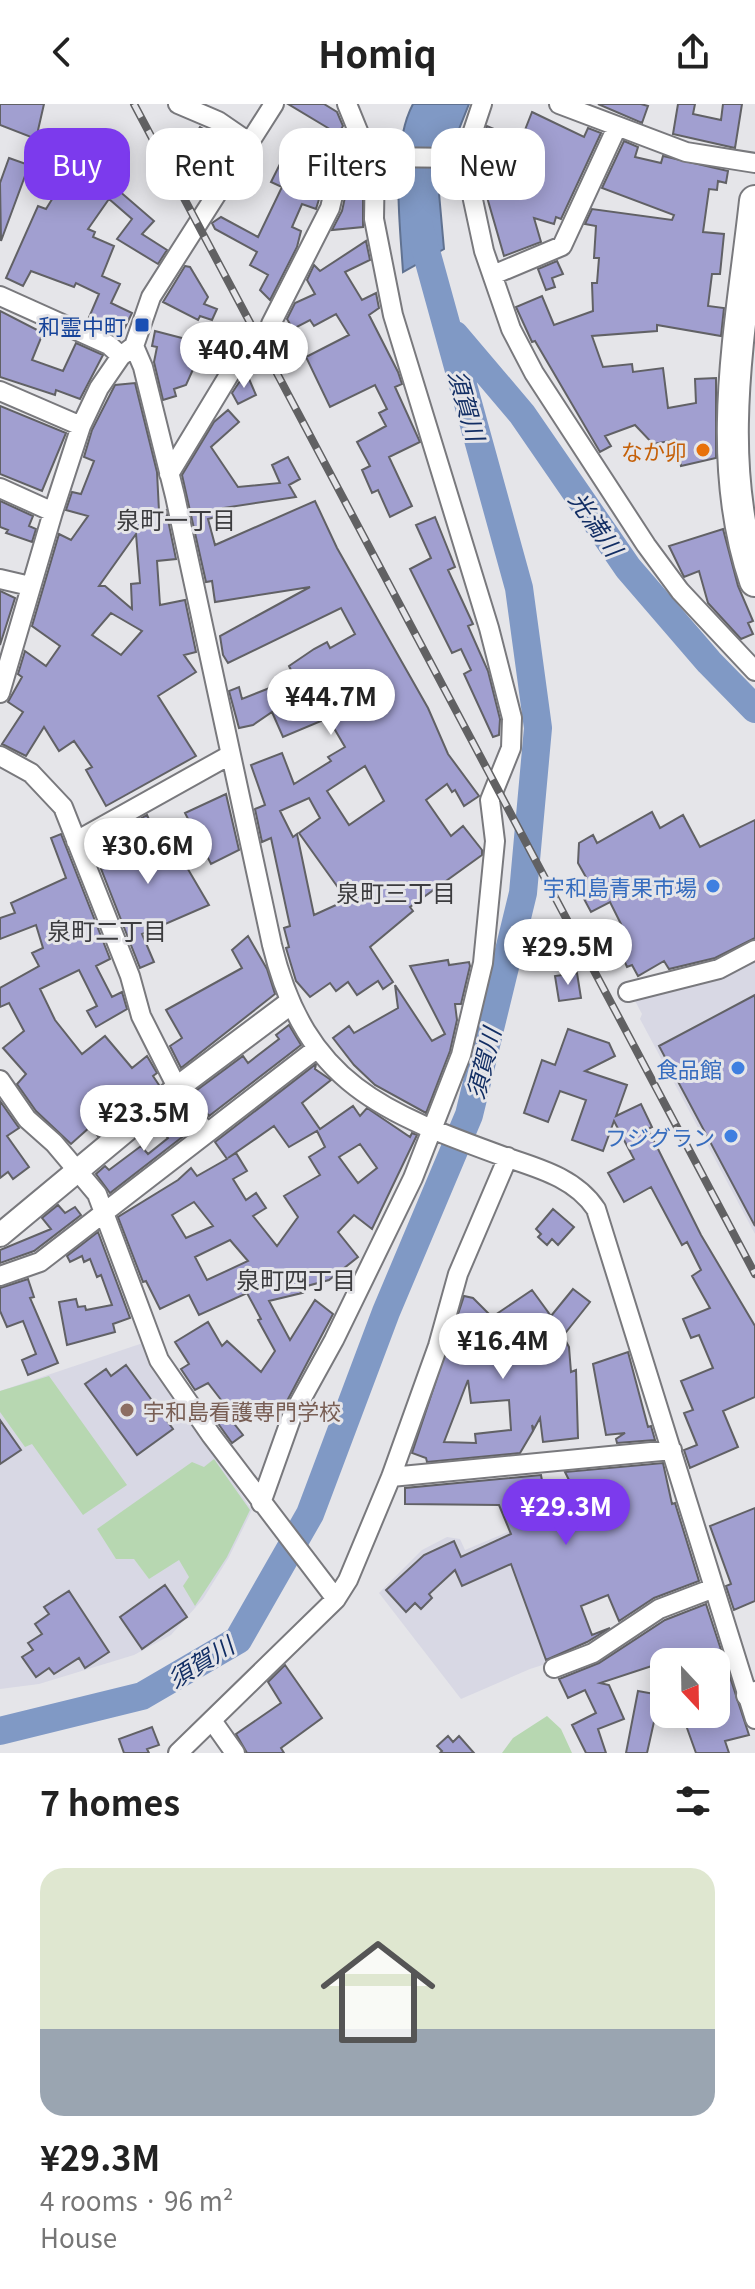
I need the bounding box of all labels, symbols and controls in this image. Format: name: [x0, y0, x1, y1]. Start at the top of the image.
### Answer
text: Homiq: [318, 26, 437, 78]
icon: back: [40, 30, 84, 74]
icon: share: [671, 30, 715, 74]
chip: Buy: [24, 128, 130, 200]
chip: Rent: [146, 128, 263, 200]
chip: Filters: [279, 128, 415, 200]
chip: New: [431, 128, 545, 200]
place label: 和霊中町: [38, 309, 126, 341]
marker: 和霊中町: [133, 316, 151, 334]
pin: ¥40.4M: [179, 322, 309, 390]
text: ¥40.4M: [198, 329, 290, 366]
water label: 須賀川: [441, 366, 496, 447]
place label: なか卯: [621, 434, 687, 466]
marker: なか卯: [694, 441, 712, 459]
water label: 光満川: [562, 483, 634, 565]
district label: 泉町一丁目: [116, 501, 236, 536]
pin: ¥44.7M: [266, 669, 396, 737]
text: ¥44.7M: [285, 676, 377, 713]
pin: ¥30.6M: [83, 818, 213, 886]
text: ¥30.6M: [102, 825, 194, 862]
place label: 宇和島青果市場: [543, 870, 697, 902]
district label: 泉町三丁目: [336, 874, 456, 909]
marker: 宇和島青果市場: [704, 877, 722, 895]
district label: 泉町二丁目: [47, 912, 167, 947]
pin: ¥29.5M: [503, 919, 633, 987]
text: ¥29.5M: [522, 926, 614, 963]
water label: 須賀川: [456, 1021, 508, 1102]
place label: 食品館: [656, 1052, 722, 1084]
marker: 食品館: [729, 1059, 747, 1077]
pin: ¥23.5M: [79, 1085, 209, 1153]
text: ¥23.5M: [98, 1092, 190, 1129]
place label: フジグラン: [605, 1120, 715, 1152]
marker: フジグラン: [722, 1127, 740, 1145]
district label: 泉町四丁目: [236, 1261, 356, 1296]
pin: ¥16.4M: [438, 1313, 568, 1381]
text: ¥16.4M: [457, 1320, 549, 1357]
place label: 宇和島看護専門学校: [143, 1394, 341, 1426]
marker: 宇和島看護専門学校: [118, 1401, 136, 1419]
pin: ¥29.3M: [501, 1479, 631, 1547]
text: ¥29.3M: [520, 1486, 612, 1523]
water label: 須賀川: [160, 1625, 242, 1695]
north arrow: [650, 1648, 730, 1728]
map controls: [650, 1648, 730, 1728]
text: 7 homes: [40, 1777, 180, 1826]
icon: filters: [671, 1779, 715, 1823]
icon: home: [306, 1920, 450, 2064]
text: ¥29.3M: [40, 2132, 160, 2181]
text: 4 rooms · 96 m²: [40, 2181, 233, 2218]
text: House: [40, 2218, 117, 2255]

